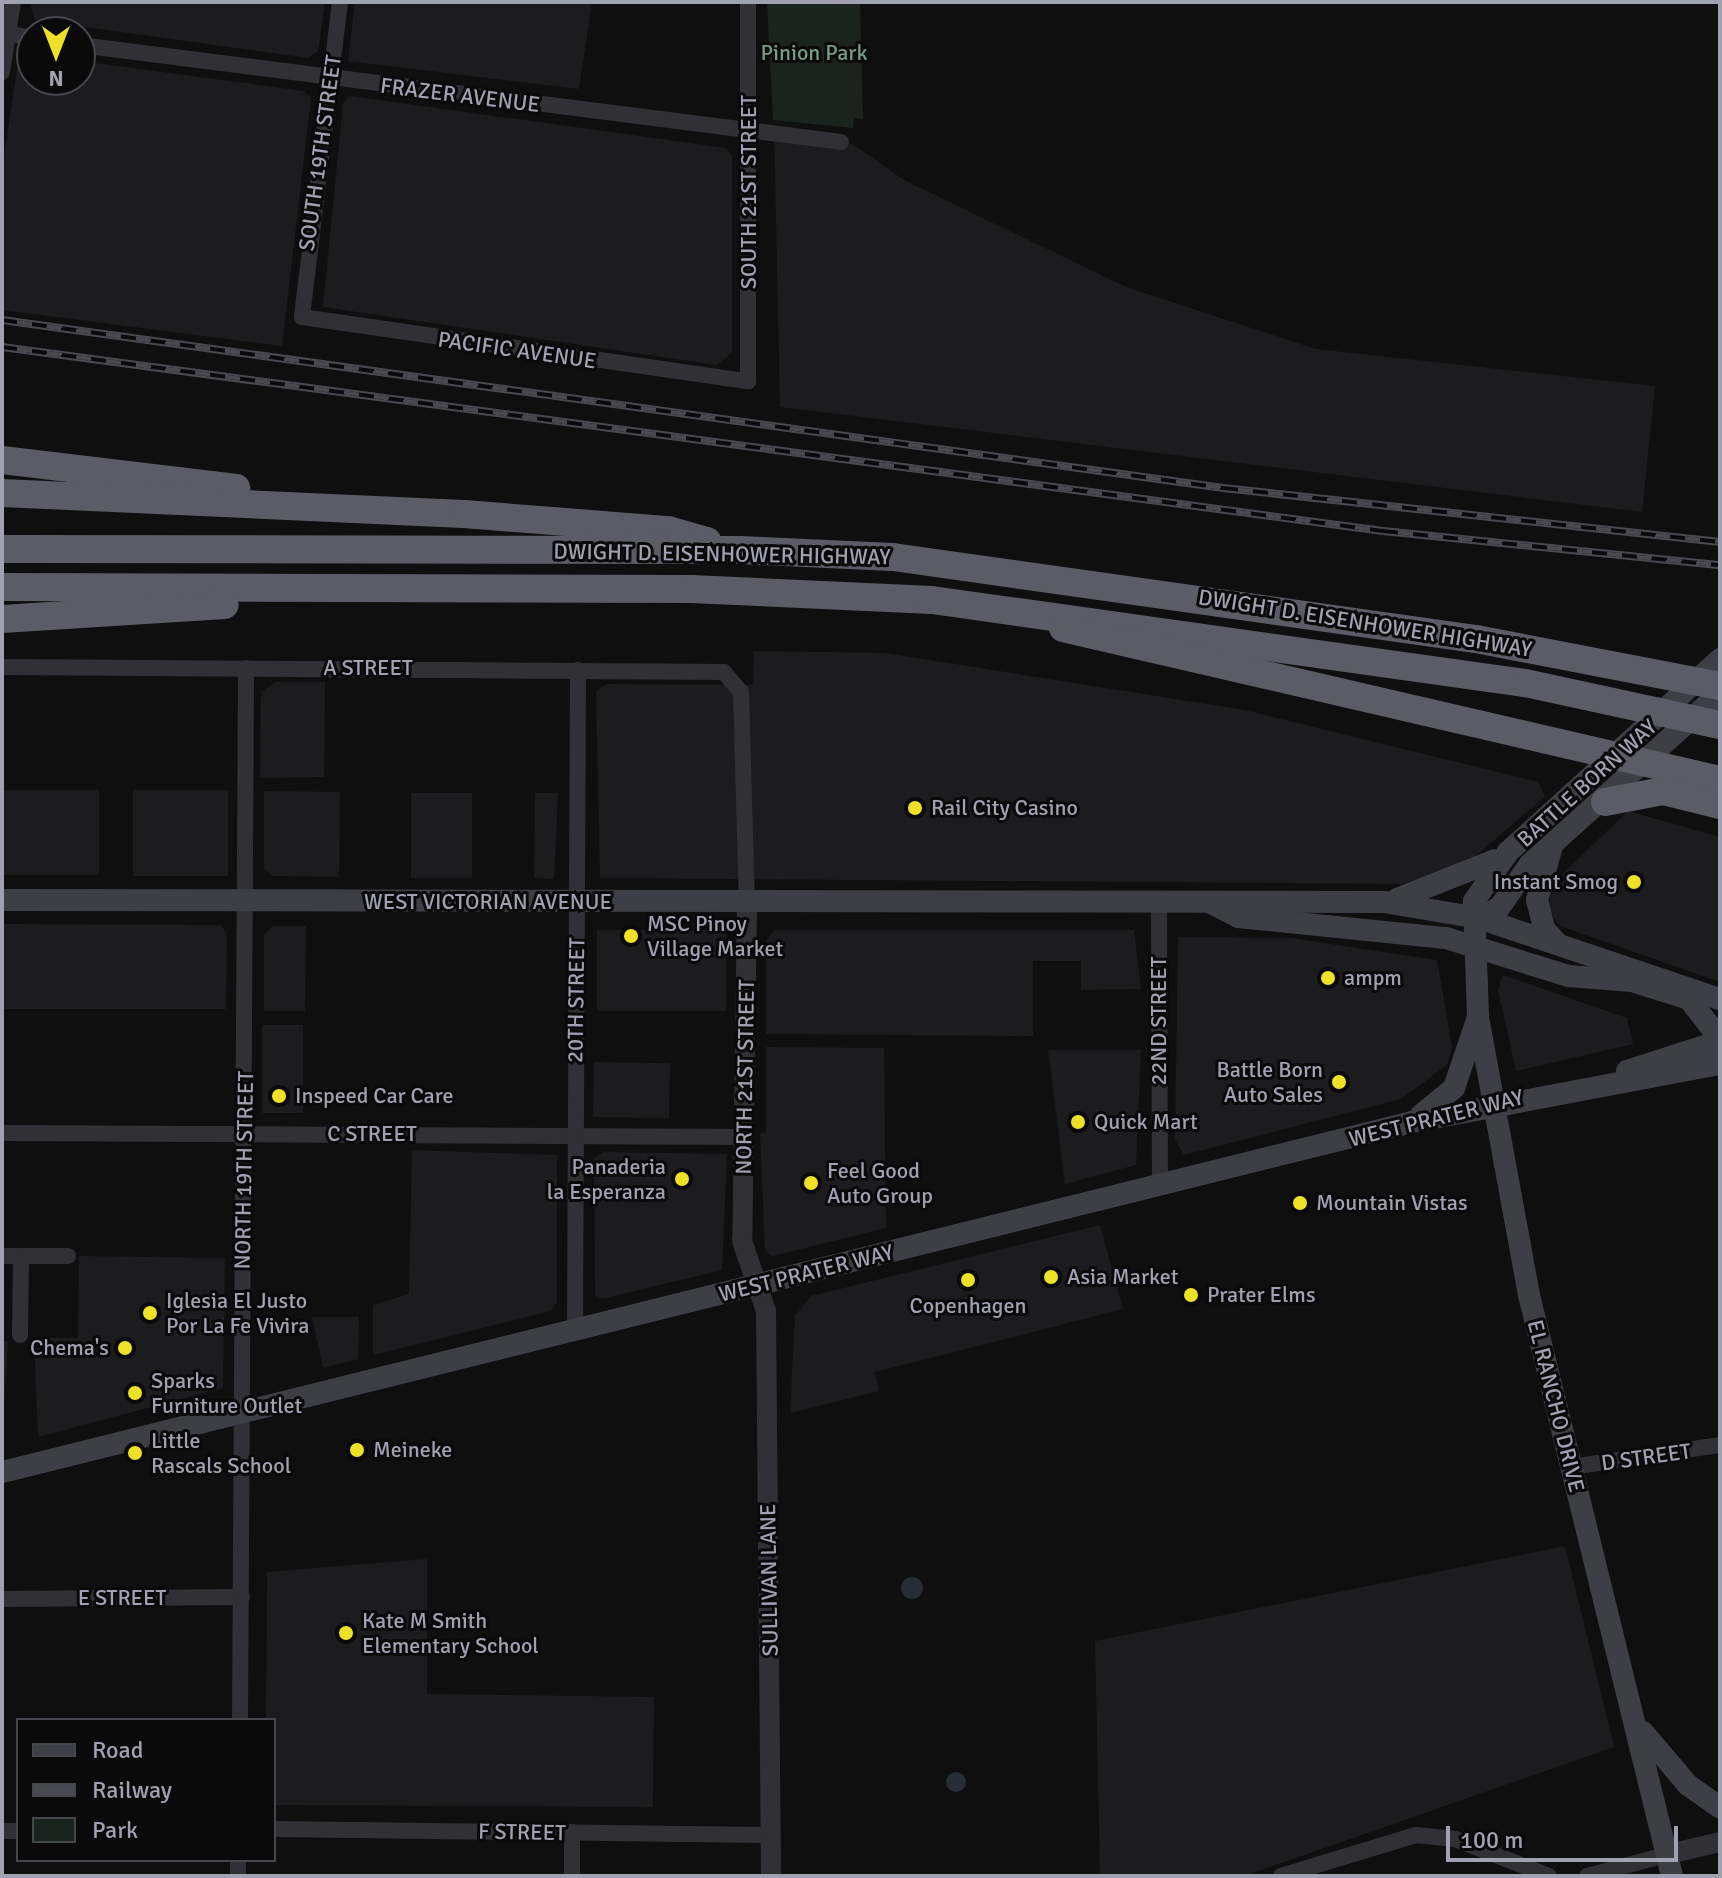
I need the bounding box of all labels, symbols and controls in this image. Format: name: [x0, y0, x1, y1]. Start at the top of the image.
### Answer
north arrow: [16, 16, 96, 96]
park label: Pinion Park: [761, 40, 867, 66]
street label: SOUTH 19TH STREET: [293, 53, 347, 253]
text: N: [48, 65, 64, 92]
street label: FRAZER AVENUE: [379, 72, 541, 118]
street label: SOUTH 21ST STREET: [736, 95, 762, 289]
street label: PACIFIC AVENUE: [436, 326, 598, 374]
street label: DWIGHT D. EISENHOWER HIGHWAY: [553, 538, 891, 570]
street label: DWIGHT D. EISENHOWER HIGHWAY: [1196, 584, 1534, 662]
street label: A STREET: [323, 655, 413, 681]
street label: BATTLE BORN WAY: [1512, 713, 1662, 853]
place label: Rail City Casino: [931, 795, 1078, 821]
marker: Rail City Casino: [906, 799, 924, 817]
place label: Instant Smog: [1494, 869, 1618, 895]
marker: Instant Smog: [1625, 873, 1643, 891]
street label: WEST VICTORIAN AVENUE: [364, 889, 612, 915]
place label: MSC Pinoy Village Market: [647, 910, 783, 962]
marker: MSC Pinoy Village Market: [622, 927, 640, 945]
street label: 20TH STREET: [562, 937, 590, 1063]
street label: 22ND STREET: [1146, 956, 1172, 1086]
place label: ampm: [1344, 965, 1402, 991]
marker: ampm: [1319, 969, 1337, 987]
street label: NORTH 21ST STREET: [730, 979, 760, 1175]
place label: Battle Born Auto Sales: [1216, 1056, 1323, 1108]
street label: NORTH 19TH STREET: [229, 1071, 259, 1269]
marker: Battle Born Auto Sales: [1330, 1073, 1348, 1091]
place label: Inspeed Car Care: [295, 1083, 453, 1109]
street label: WEST PRATER WAY: [1346, 1084, 1526, 1152]
marker: Inspeed Car Care: [270, 1087, 288, 1105]
place label: Quick Mart: [1094, 1109, 1198, 1135]
marker: Quick Mart: [1069, 1113, 1087, 1131]
street label: C STREET: [327, 1121, 417, 1147]
place label: Panaderia la Esperanza: [547, 1153, 666, 1204]
place label: Feel Good Auto Group: [827, 1157, 933, 1208]
marker: Panaderia la Esperanza: [673, 1170, 691, 1188]
marker: Feel Good Auto Group: [802, 1174, 820, 1192]
place label: Mountain Vistas: [1316, 1190, 1468, 1216]
marker: Mountain Vistas: [1291, 1194, 1309, 1212]
street label: WEST PRATER WAY: [716, 1239, 896, 1307]
place label: Asia Market: [1067, 1264, 1178, 1290]
marker: Asia Market: [1042, 1268, 1060, 1286]
marker: Copenhagen: [959, 1271, 977, 1289]
place label: Prater Elms: [1207, 1282, 1316, 1308]
marker: Prater Elms: [1182, 1286, 1200, 1304]
place label: Iglesia El Justo Por La Fe Vivira: [166, 1287, 309, 1338]
place label: Copenhagen: [910, 1293, 1026, 1319]
marker: Iglesia El Justo Por La Fe Vivira: [141, 1304, 159, 1322]
street label: EL RANCHO DRIVE: [1522, 1317, 1590, 1495]
place label: Chema's: [30, 1335, 109, 1361]
marker: Chema's: [116, 1339, 134, 1357]
place label: Sparks Furniture Outlet: [151, 1367, 302, 1418]
marker: Sparks Furniture Outlet: [126, 1384, 144, 1402]
place label: Little Rascals School: [151, 1427, 291, 1478]
place label: Meineke: [373, 1437, 452, 1463]
street label: D STREET: [1599, 1438, 1693, 1476]
marker: Meineke: [348, 1441, 366, 1459]
marker: Little Rascals School: [126, 1444, 144, 1462]
street label: SULLIVAN LANE: [754, 1503, 784, 1657]
street label: E STREET: [78, 1585, 166, 1611]
place label: Kate M Smith Elementary School: [362, 1607, 539, 1658]
marker: Kate M Smith Elementary School: [337, 1624, 355, 1642]
legend: [16, 1718, 276, 1862]
text: Road: [92, 1735, 143, 1765]
text: Railway: [92, 1775, 172, 1805]
scale bar: [1450, 1810, 1682, 1860]
text: Park: [92, 1815, 138, 1845]
street label: F STREET: [478, 1818, 566, 1846]
text: 100 m: [1460, 1825, 1523, 1855]

